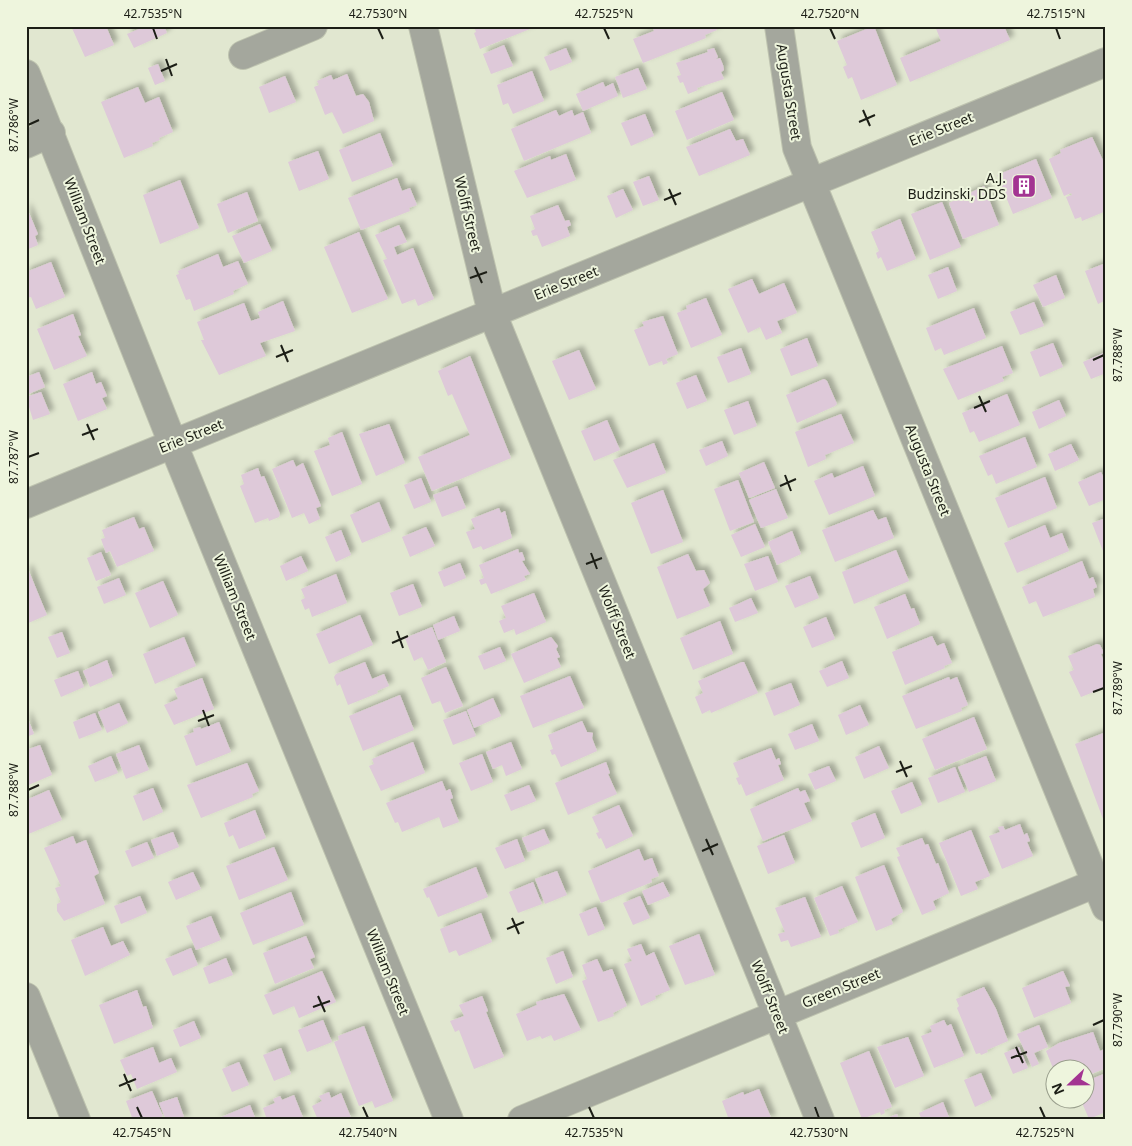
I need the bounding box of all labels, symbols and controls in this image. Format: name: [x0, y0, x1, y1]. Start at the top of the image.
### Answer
text: 42.7535°N: [124, 5, 182, 22]
text: 42.7530°N: [349, 5, 407, 22]
text: 42.7525°N: [575, 5, 633, 22]
text: 42.7520°N: [801, 5, 859, 22]
text: 42.7515°N: [1027, 5, 1085, 22]
street label: Augusta Street: [773, 42, 806, 141]
text: 87.786°W: [5, 98, 22, 152]
street label: Erie Street: [906, 107, 976, 150]
place label: A.J. Budzinski, DDS: [907, 168, 1006, 203]
building icon: A.J. Budzinski, DDS: [1011, 173, 1037, 199]
street label: Wolff Street: [451, 174, 486, 254]
street label: William Street: [60, 175, 111, 267]
street label: Erie Street: [531, 261, 601, 304]
text: 87.788°W: [1109, 328, 1126, 382]
street label: Erie Street: [156, 414, 226, 457]
street label: Augusta Street: [901, 421, 955, 518]
text: 87.787°W: [5, 430, 22, 484]
street label: William Street: [210, 551, 261, 643]
street label: Wolff Street: [594, 582, 641, 661]
text: 87.789°W: [1109, 661, 1126, 715]
text: 87.788°W: [5, 763, 22, 817]
street label: William Street: [363, 926, 414, 1018]
street label: Wolff Street: [747, 957, 794, 1036]
street label: Green Street: [799, 963, 883, 1012]
text: 87.790°W: [1109, 993, 1126, 1047]
north arrow: [1044, 1058, 1094, 1108]
text: N: [1047, 1080, 1068, 1098]
text: 42.7545°N: [113, 1124, 171, 1141]
text: 42.7540°N: [339, 1124, 397, 1141]
text: 42.7535°N: [565, 1124, 623, 1141]
text: 42.7530°N: [790, 1124, 848, 1141]
text: 42.7525°N: [1016, 1124, 1074, 1141]

